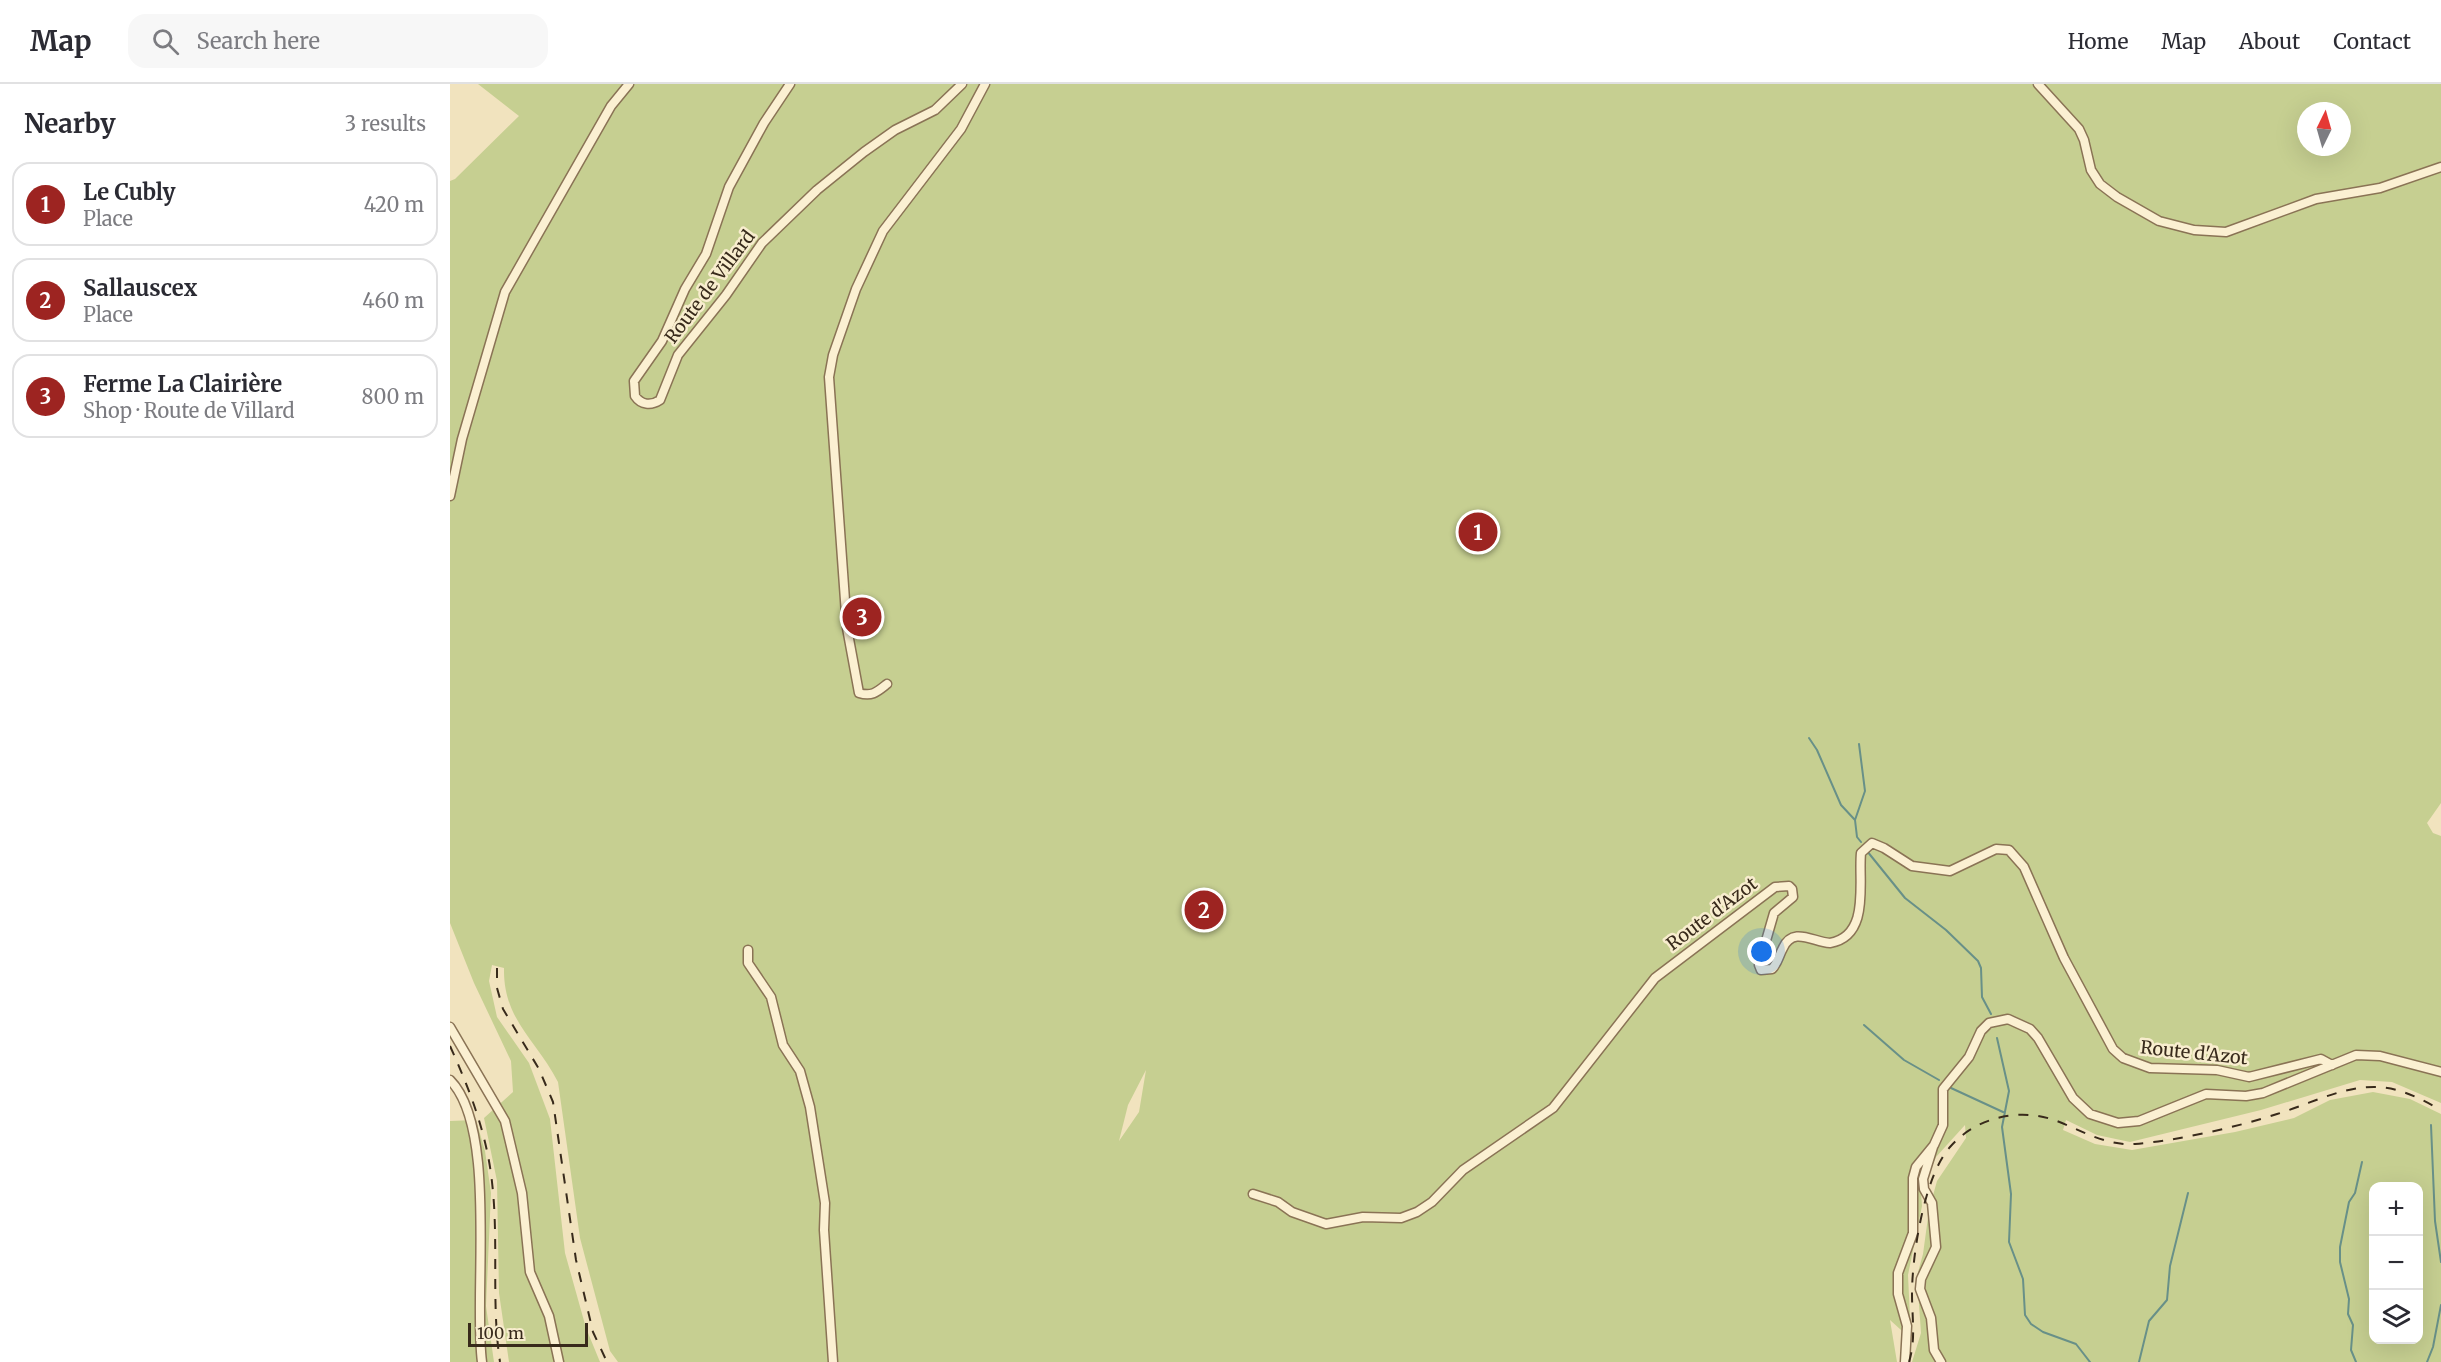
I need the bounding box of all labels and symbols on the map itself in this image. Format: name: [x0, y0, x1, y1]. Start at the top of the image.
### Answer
north arrow: [2297, 102, 2351, 156]
street label: Route de Villard: [660, 225, 760, 348]
pin: 1: [1458, 510, 1498, 554]
pin: 3: [842, 594, 882, 640]
street label: Route d'Azot: [1662, 872, 1762, 955]
pin: 2: [1184, 888, 1224, 932]
your location: [1747, 937, 1776, 966]
street label: Route d'Azot: [2139, 1035, 2249, 1070]
scale bar: [468, 1320, 588, 1348]

